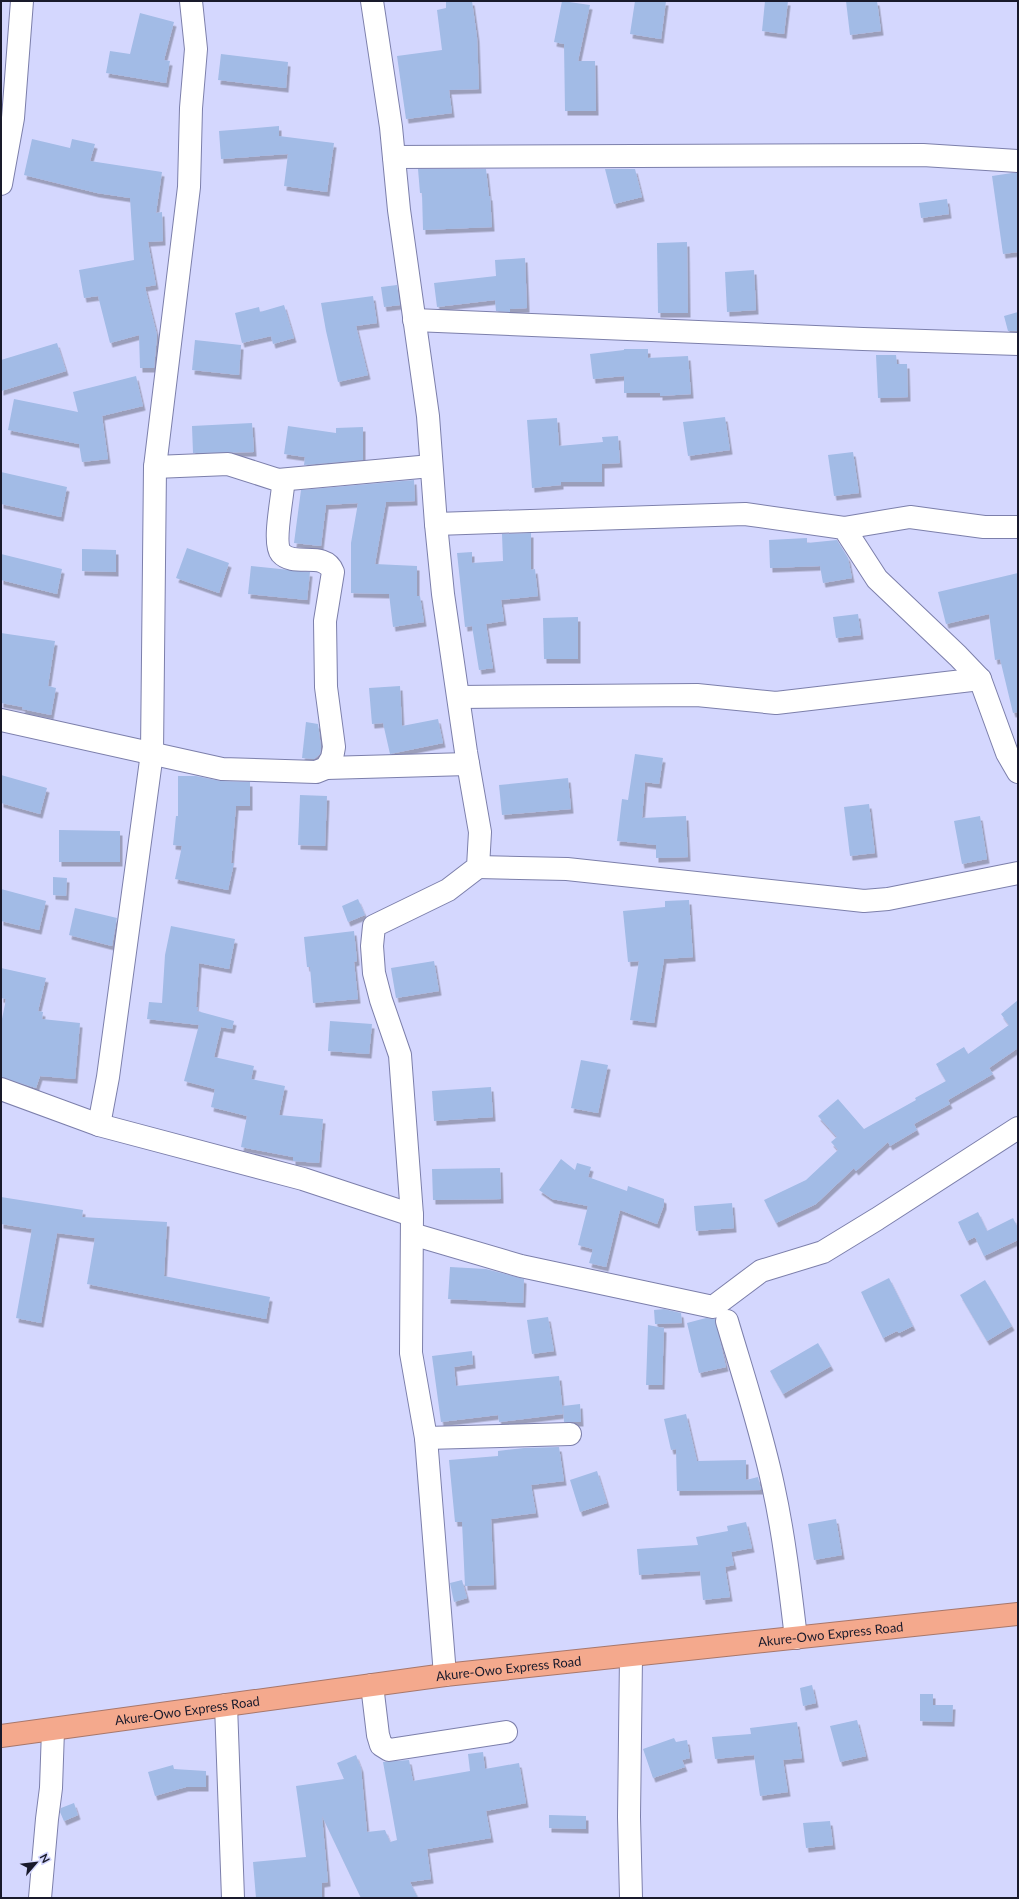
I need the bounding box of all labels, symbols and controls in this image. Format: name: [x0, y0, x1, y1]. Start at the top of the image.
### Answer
street label: Akure-Owo Express Road: [757, 1618, 904, 1650]
street label: Akure-Owo Express Road: [435, 1653, 582, 1684]
street label: Akure-Owo Express Road: [114, 1693, 261, 1728]
north arrow: [16, 1843, 56, 1883]
text: N: [38, 1851, 53, 1865]

